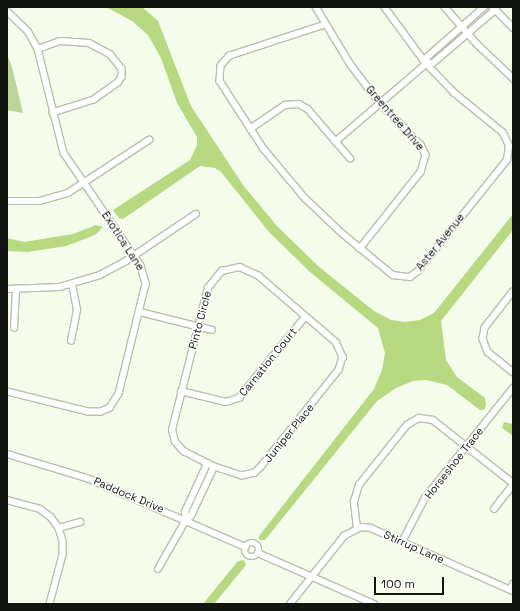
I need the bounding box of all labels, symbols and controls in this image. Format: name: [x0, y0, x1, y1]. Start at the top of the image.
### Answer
street label: Greentree Drive: [363, 83, 427, 153]
street label: Exotica Lane: [99, 209, 147, 273]
street label: Aster Avenue: [413, 211, 467, 273]
street label: Pinto Circle: [186, 289, 214, 351]
street label: Carnation Court: [236, 325, 300, 399]
street label: Juniper Place: [261, 401, 317, 465]
street label: Horseshoe Trace: [422, 424, 486, 502]
street label: Paddock Drive: [92, 474, 166, 516]
street label: Stirrup Lane: [382, 528, 446, 566]
scale bar: [376, 569, 446, 595]
text: 100 m: [381, 576, 415, 592]

